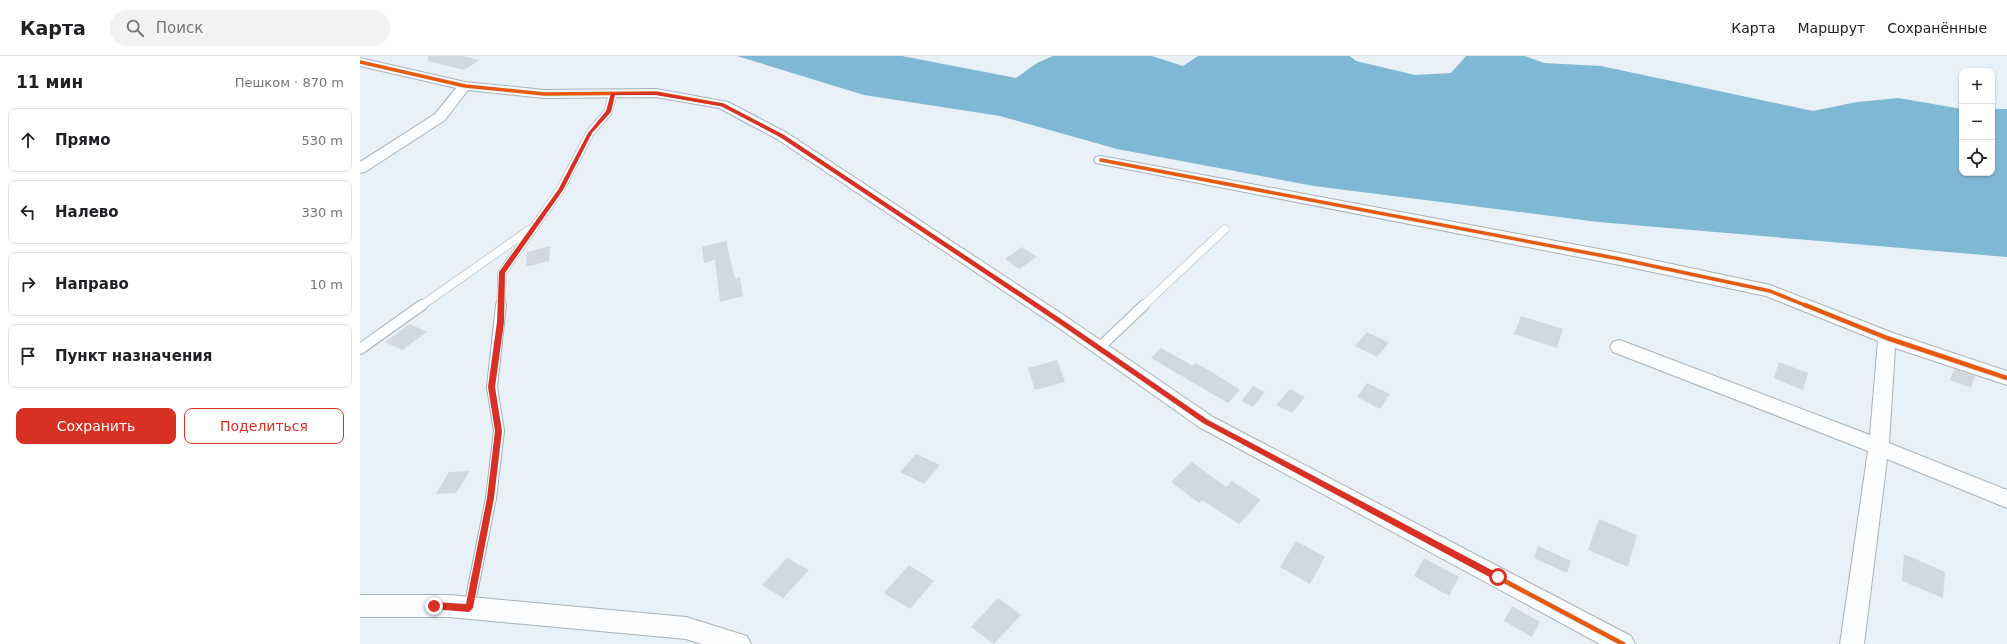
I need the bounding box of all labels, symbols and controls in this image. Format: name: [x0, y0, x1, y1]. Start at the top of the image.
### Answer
search box: [110, 10, 390, 46]
text: Карта: [20, 17, 86, 39]
icon: search: [124, 17, 146, 39]
text: Поиск: [156, 19, 203, 37]
text: Карта: [1731, 20, 1775, 36]
text: Маршрут: [1797, 20, 1865, 36]
text: Сохранённые: [1887, 20, 1987, 36]
map controls: [1959, 68, 1995, 176]
button: +: [1959, 68, 1995, 104]
text: 11 мин: [16, 72, 83, 92]
text: Пешком · 870 m: [235, 75, 344, 90]
button: −: [1959, 104, 1995, 140]
icon: ahead: [17, 129, 39, 151]
text: Прямо: [55, 131, 111, 149]
text: 530 m: [301, 133, 343, 148]
button: locate: [1959, 140, 1995, 176]
icon: left: [17, 201, 39, 223]
text: Налево: [55, 203, 119, 221]
text: 330 m: [301, 205, 343, 220]
icon: right: [17, 273, 39, 295]
text: Направо: [55, 275, 129, 293]
text: 10 m: [310, 277, 343, 292]
icon: arrive: [17, 345, 39, 367]
text: Пункт назначения: [55, 347, 212, 365]
button: Сохранить: [16, 408, 176, 444]
button: Поделиться: [184, 408, 344, 444]
route start: [1489, 568, 1507, 586]
route end: [425, 597, 443, 615]

